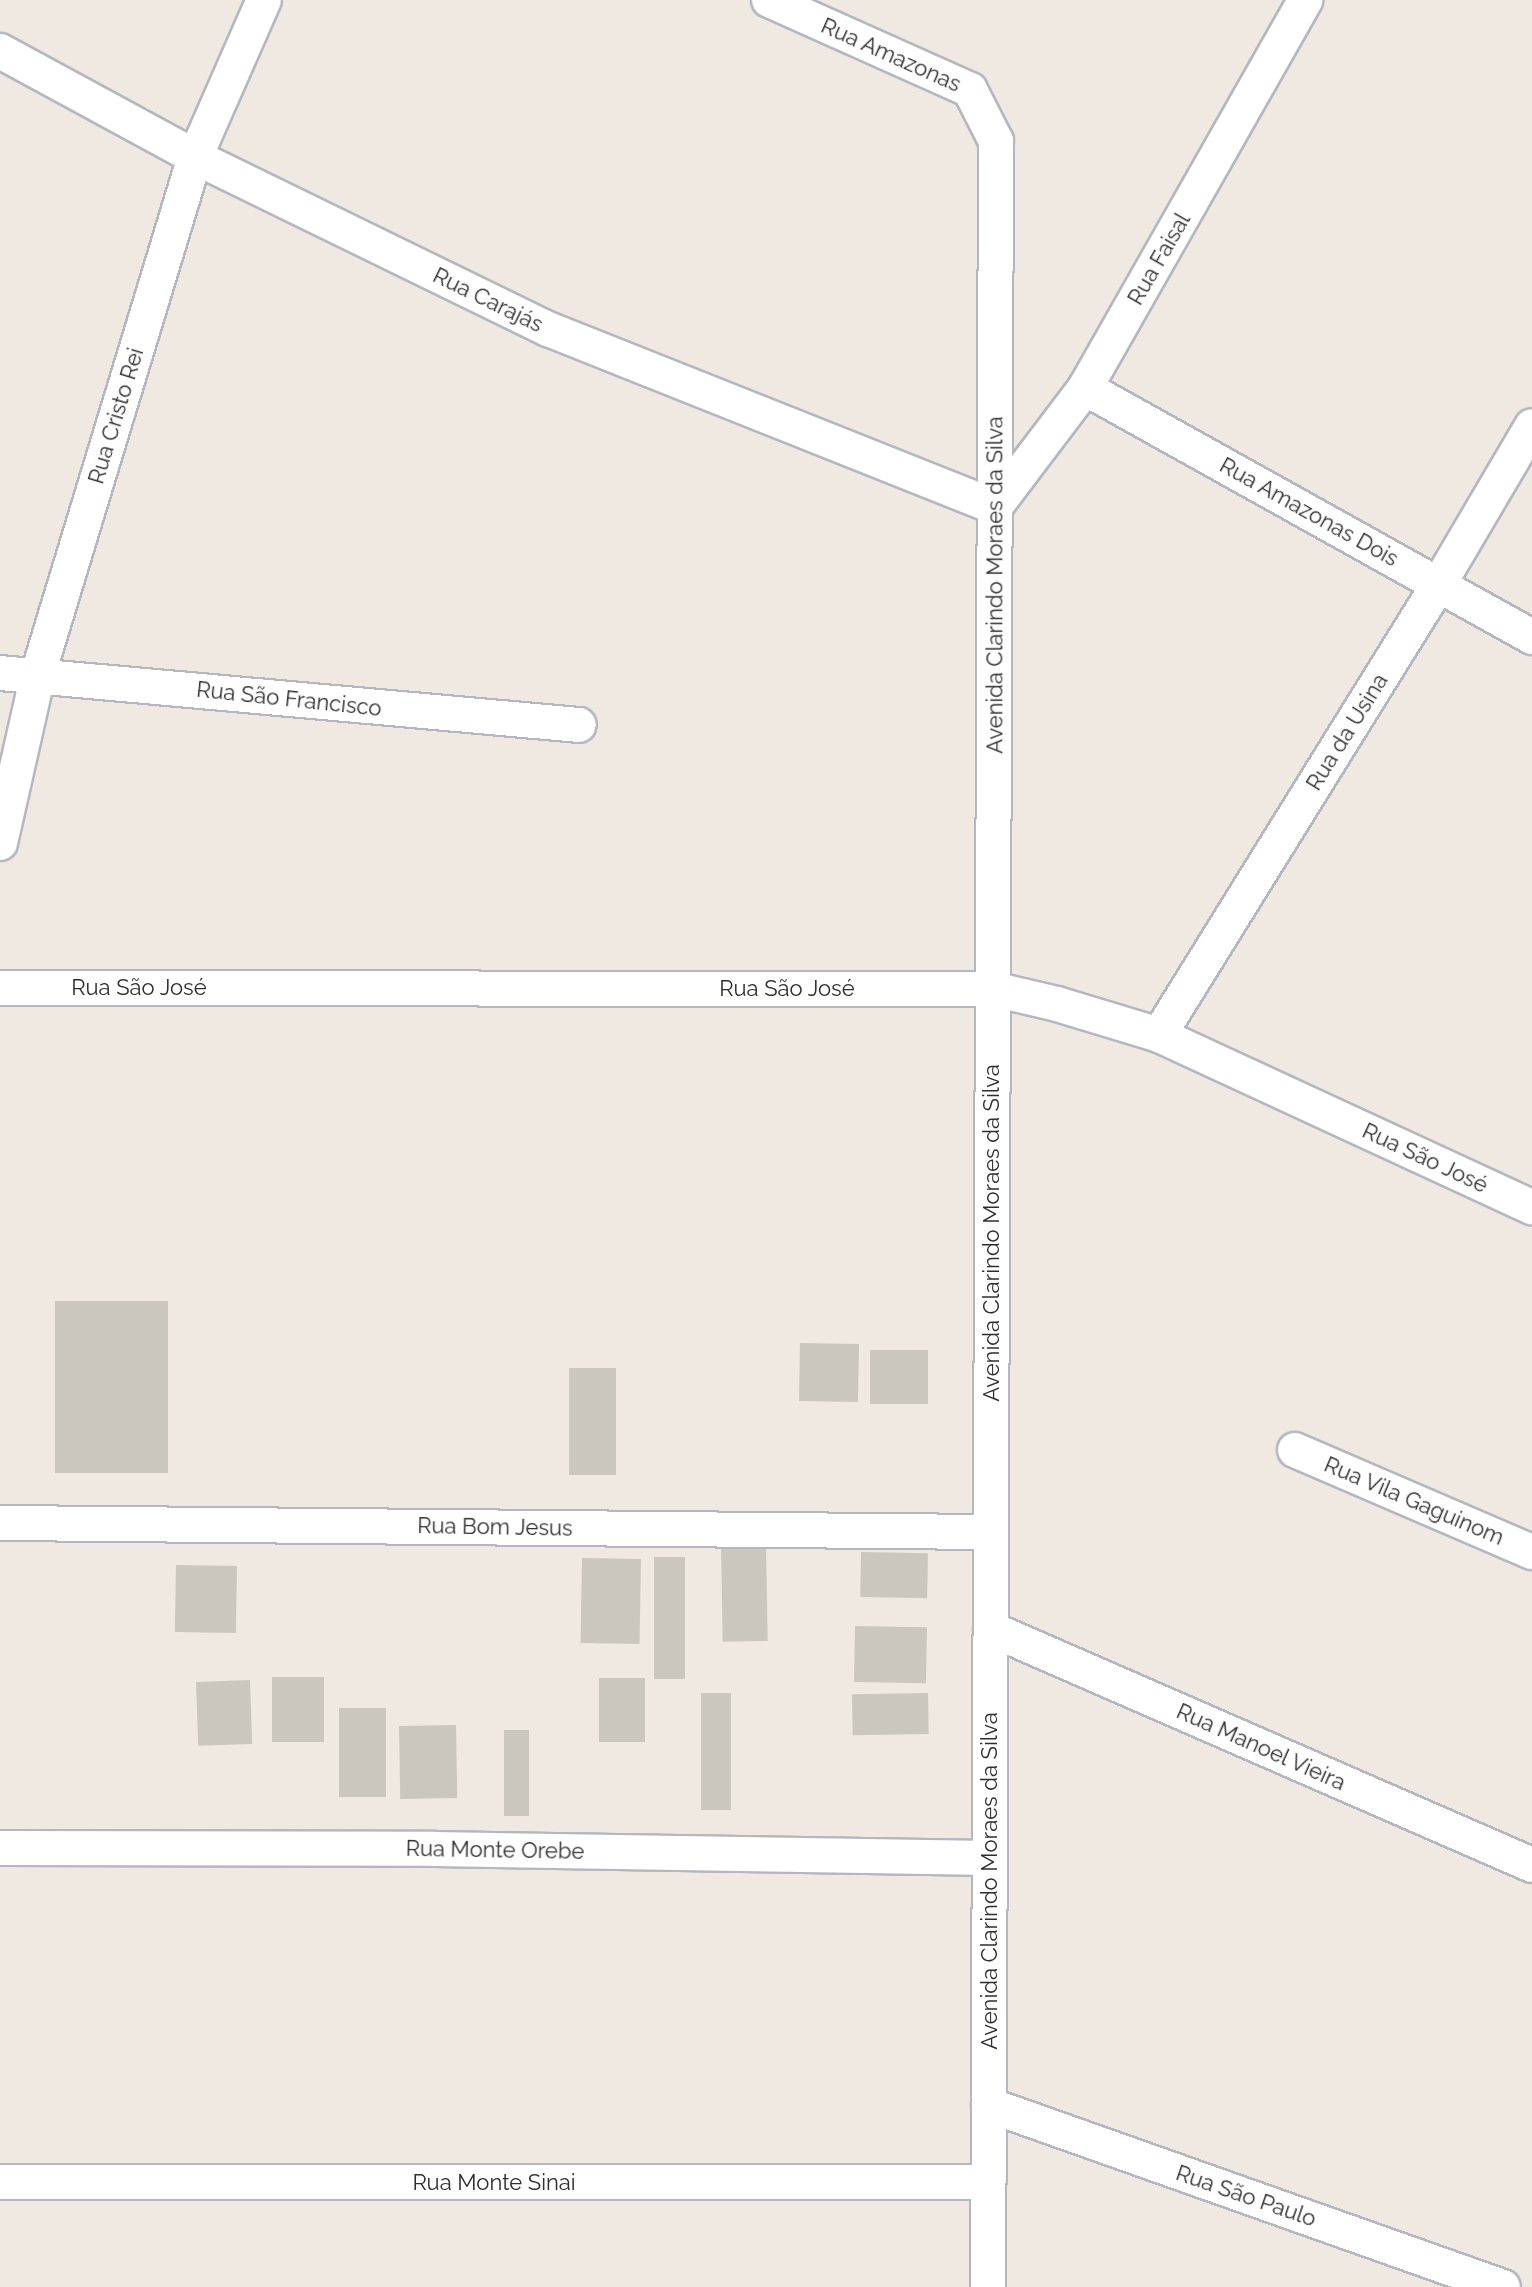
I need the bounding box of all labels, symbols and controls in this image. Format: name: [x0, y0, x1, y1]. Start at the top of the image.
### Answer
street label: Rua Amazonas: [817, 12, 965, 98]
street label: Rua Faisal: [1122, 208, 1196, 310]
street label: Rua Carajás: [429, 262, 547, 338]
street label: Rua Cristo Rei: [83, 345, 149, 487]
street label: Avenida Clarindo Moraes da Silva: [982, 416, 1008, 754]
street label: Rua Amazonas Dois: [1215, 452, 1403, 572]
street label: Rua da Usina: [1301, 669, 1393, 795]
street label: Rua São Francisco: [195, 676, 383, 722]
street label: Rua São José: [71, 975, 207, 1001]
street label: Rua São José: [719, 976, 855, 1002]
street label: Avenida Clarindo Moraes da Silva: [979, 1064, 1005, 1402]
street label: Rua São José: [1358, 1117, 1492, 1199]
street label: Rua Vila Gaguinom: [1320, 1451, 1508, 1551]
street label: Rua Bom Jesus: [417, 1512, 573, 1542]
street label: Rua Manoel Vieira: [1172, 1698, 1350, 1796]
street label: Avenida Clarindo Moraes da Silva: [977, 1712, 1003, 2050]
street label: Rua Monte Orebe: [405, 1835, 585, 1865]
street label: Rua São Paulo: [1172, 2160, 1320, 2232]
street label: Rua Monte Sinai: [412, 2170, 576, 2196]

